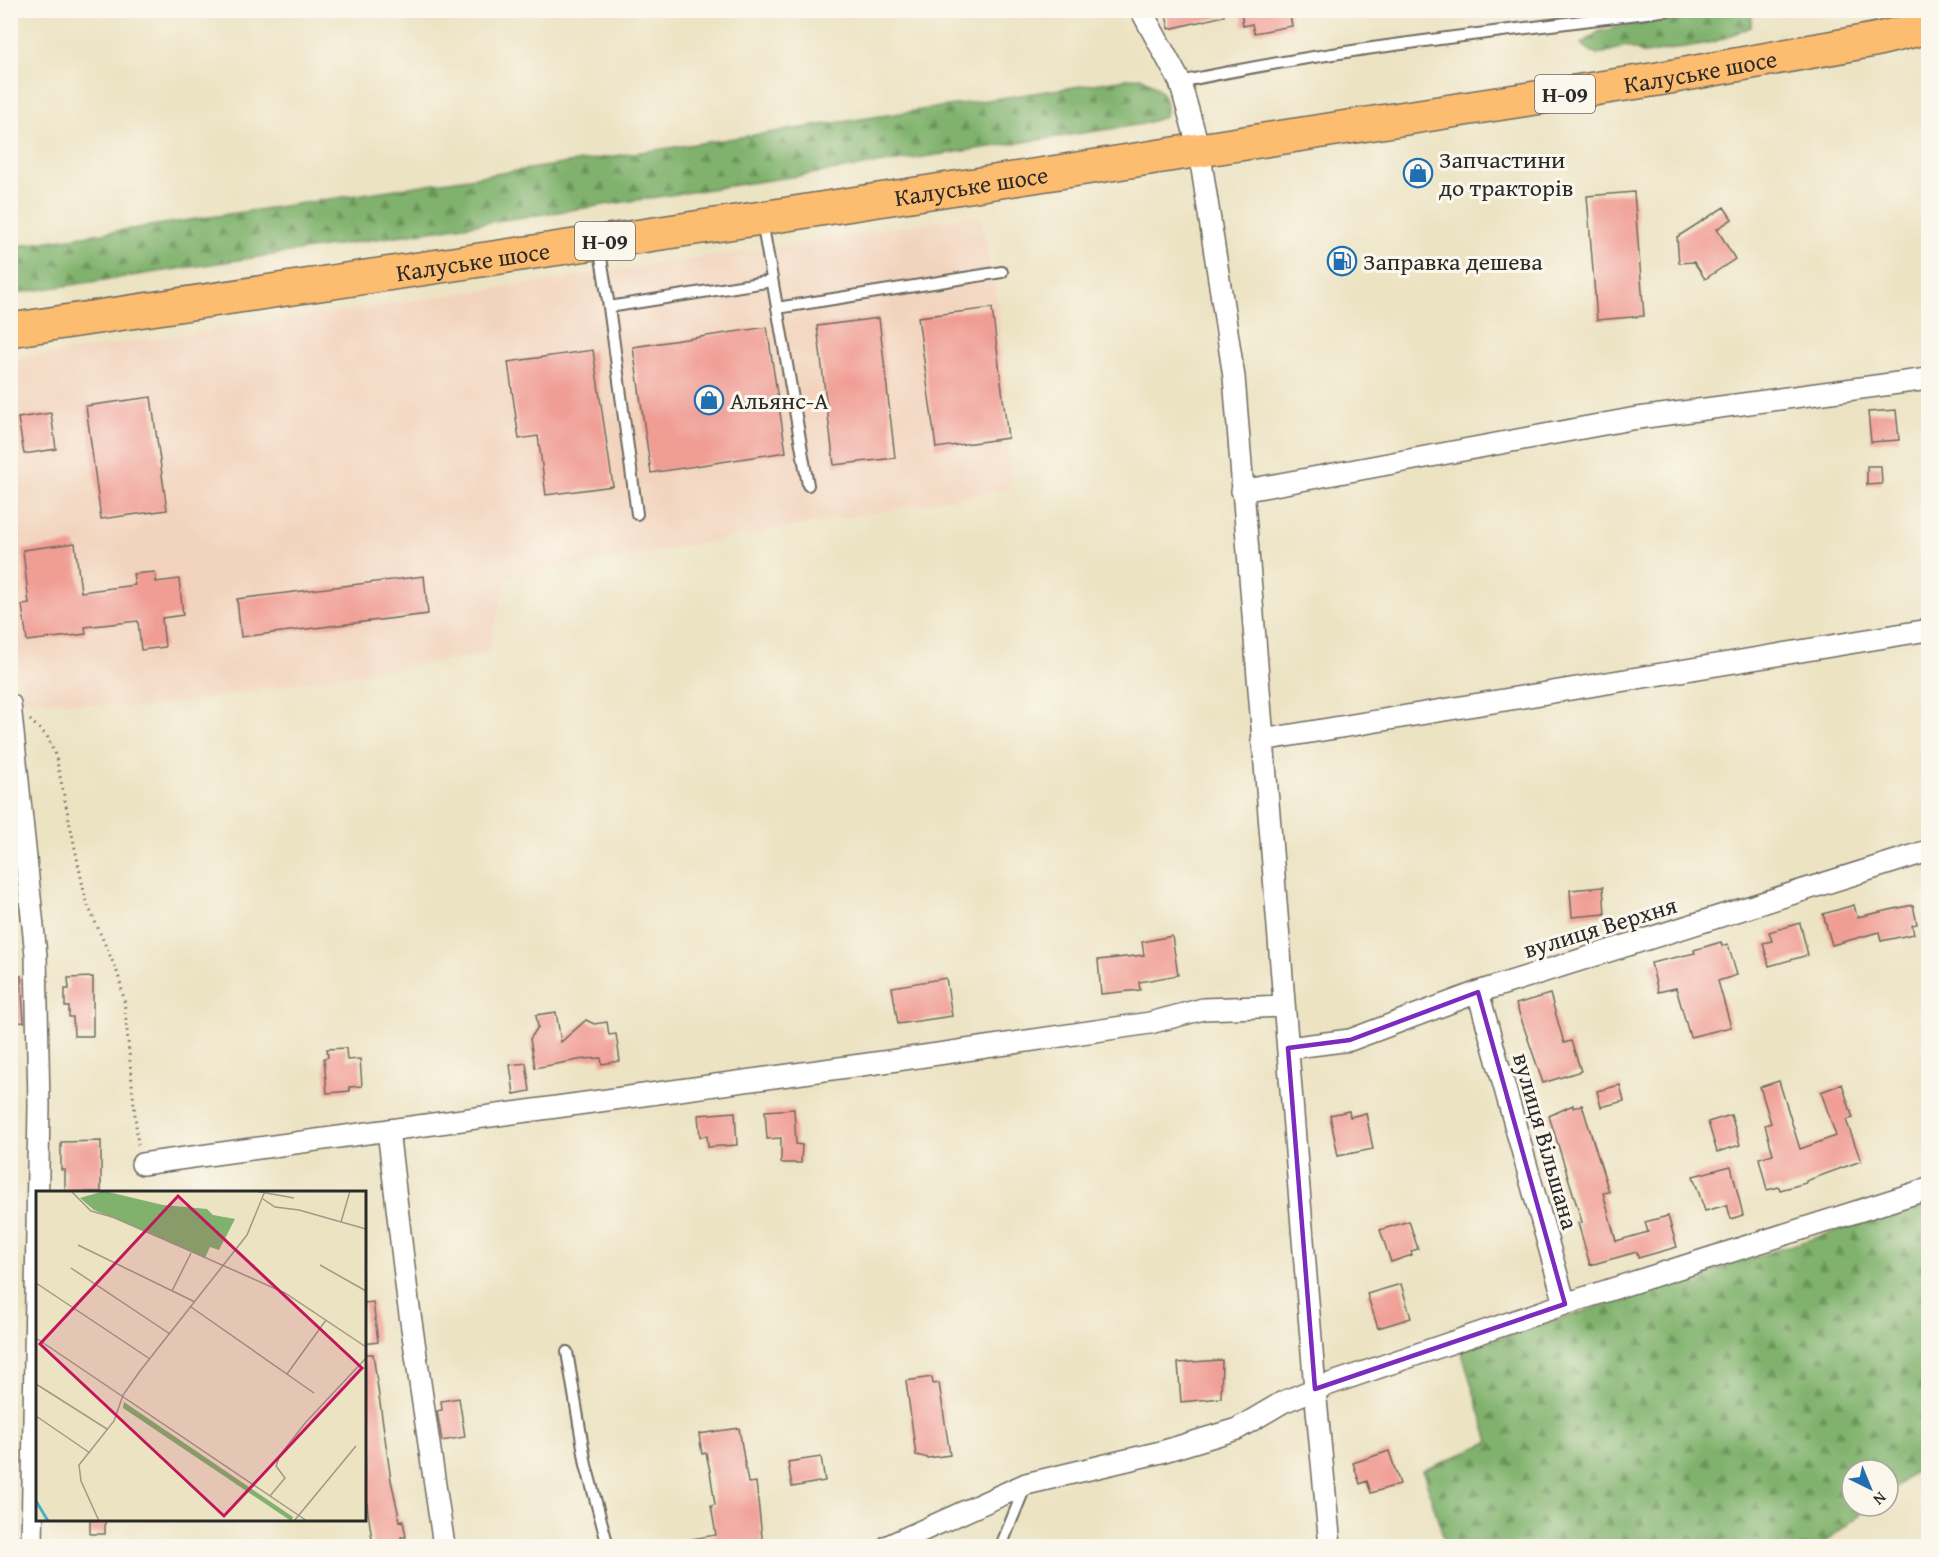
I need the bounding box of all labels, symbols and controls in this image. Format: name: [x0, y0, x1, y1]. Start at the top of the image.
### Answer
street label: Калуське шосе: [1621, 40, 1780, 102]
road number: Н-09: [1535, 75, 1595, 113]
place label: Запчастини до тракторів: [1439, 142, 1573, 205]
street label: Калуське шосе: [892, 156, 1051, 215]
shop icon: Запчастини до тракторів: [1402, 157, 1434, 189]
road number: Н-09: [575, 222, 635, 260]
street label: Калуське шосе: [394, 232, 552, 290]
place label: Заправка дешева: [1363, 244, 1543, 279]
fuel station icon: Заправка дешева: [1326, 245, 1358, 277]
place label: Альянс-А: [730, 383, 829, 418]
shop icon: Альянс-А: [693, 384, 725, 416]
street label: вулиця Верхня: [1519, 887, 1681, 967]
street label: вулиця Вільшана: [1504, 1049, 1588, 1234]
inset map: [36, 1191, 366, 1521]
north arrow: [1840, 1458, 1900, 1518]
text: N: [1868, 1487, 1892, 1512]

